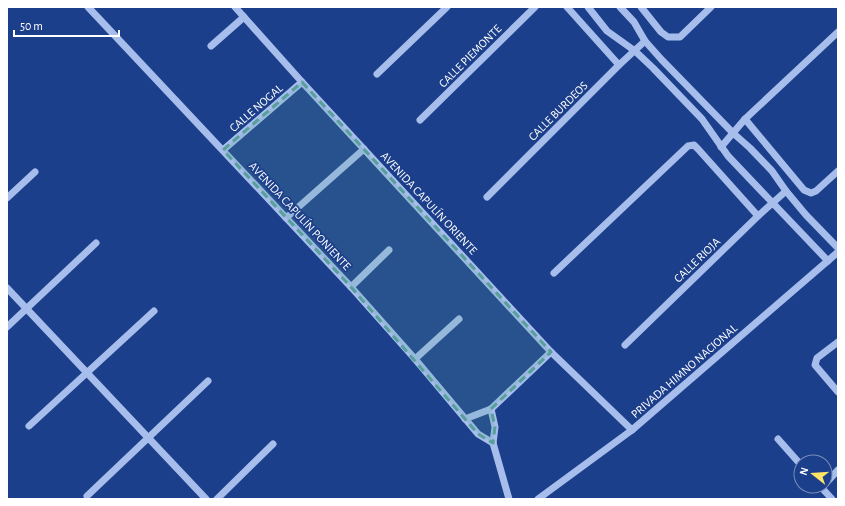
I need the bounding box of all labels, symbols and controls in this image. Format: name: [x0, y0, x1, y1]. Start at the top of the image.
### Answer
scale bar: [14, 12, 119, 38]
text: 50 m: [20, 20, 43, 32]
street label: CALLE PIEMONTE: [436, 22, 504, 90]
street label: CALLE BURDEOS: [526, 79, 590, 143]
street label: CALLE NOGAL: [227, 82, 285, 134]
street label: AVENIDA CAPULÍN ORIENTE: [378, 149, 480, 257]
street label: AVENIDA CAPULÍN PONIENTE: [247, 159, 354, 273]
street label: CALLE RIOJA: [672, 235, 722, 285]
street label: PRIVADA HIMNO NACIONAL: [629, 322, 739, 420]
north arrow: [793, 454, 833, 494]
text: N: [798, 466, 810, 476]

